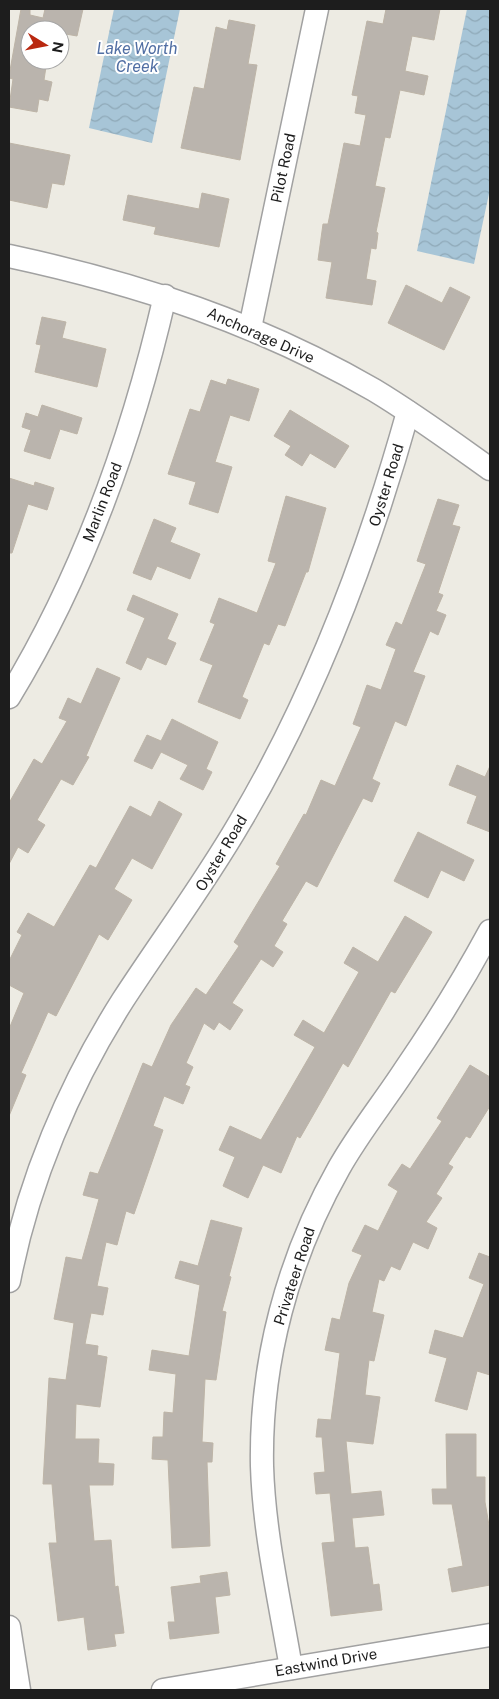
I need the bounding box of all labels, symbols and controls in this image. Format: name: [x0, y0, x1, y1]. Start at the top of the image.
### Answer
north arrow: [20, 20, 70, 70]
water label: Lake Worth Creek: [97, 39, 177, 76]
text: N: [49, 40, 67, 54]
street label: Pilot Road: [267, 132, 299, 204]
street label: Anchorage Drive: [205, 304, 317, 366]
street label: Oyster Road: [365, 442, 407, 528]
street label: Marlin Road: [79, 460, 125, 544]
street label: Oyster Road: [192, 812, 250, 894]
street label: Privateer Road: [270, 1225, 318, 1327]
street label: Eastwind Drive: [274, 1645, 378, 1679]

